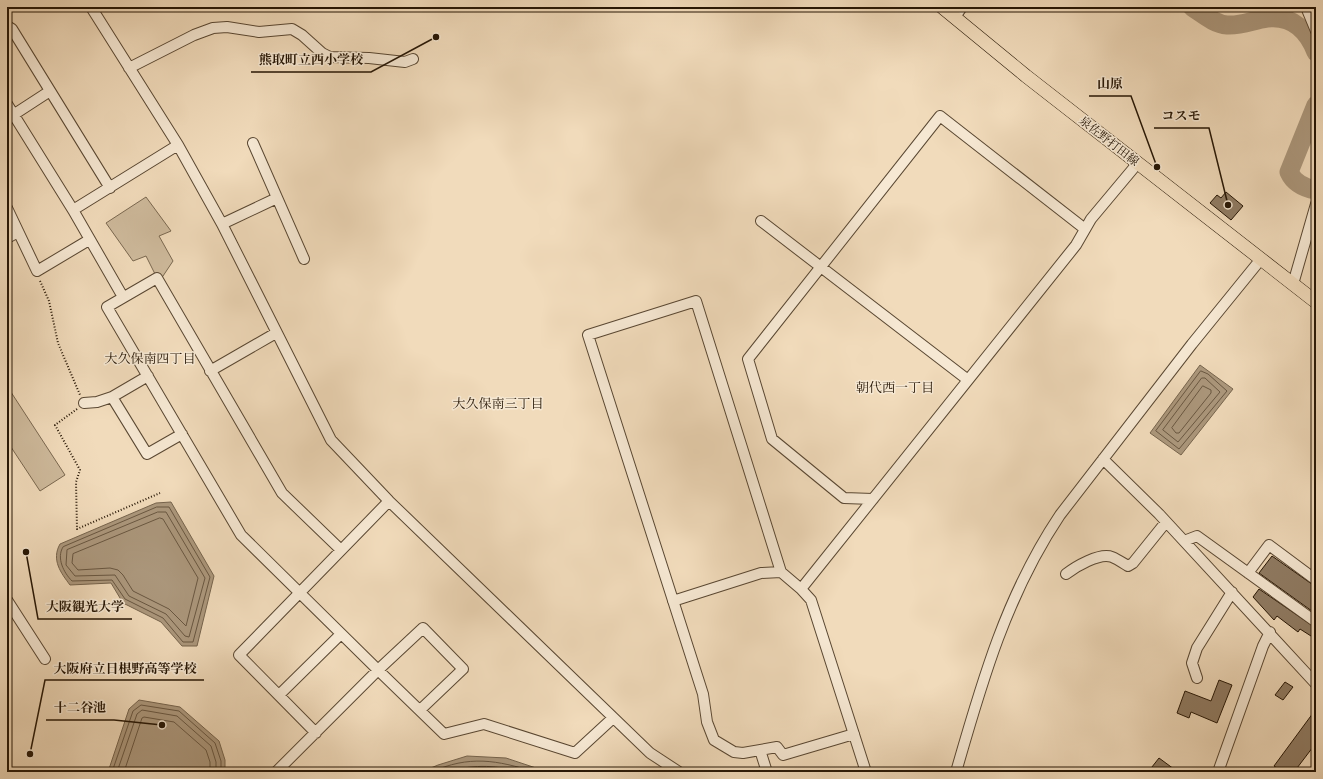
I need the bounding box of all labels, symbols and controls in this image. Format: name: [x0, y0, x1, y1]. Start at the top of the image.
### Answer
callout: 熊取町立西小学校: [251, 47, 371, 72]
text: 熊取町立西小学校: [259, 52, 364, 67]
callout: 山原: [1089, 71, 1131, 96]
text: 山原: [1097, 76, 1123, 91]
callout: コスモ: [1154, 103, 1209, 128]
text: コスモ: [1161, 110, 1201, 123]
street label: 泉佐野打田線: [1076, 113, 1142, 169]
district label: 大久保南四丁目: [104, 352, 196, 366]
district label: 朝代西一丁目: [856, 381, 934, 395]
district label: 大久保南三丁目: [452, 397, 544, 411]
callout: 大阪観光大学: [38, 594, 132, 619]
text: 大阪観光大学: [46, 599, 124, 614]
callout: 大阪府立日根野高等学校: [45, 655, 204, 680]
text: 大阪府立日根野高等学校: [53, 661, 197, 676]
callout: 十二谷池: [46, 695, 114, 720]
text: 十二谷池: [54, 700, 106, 715]

